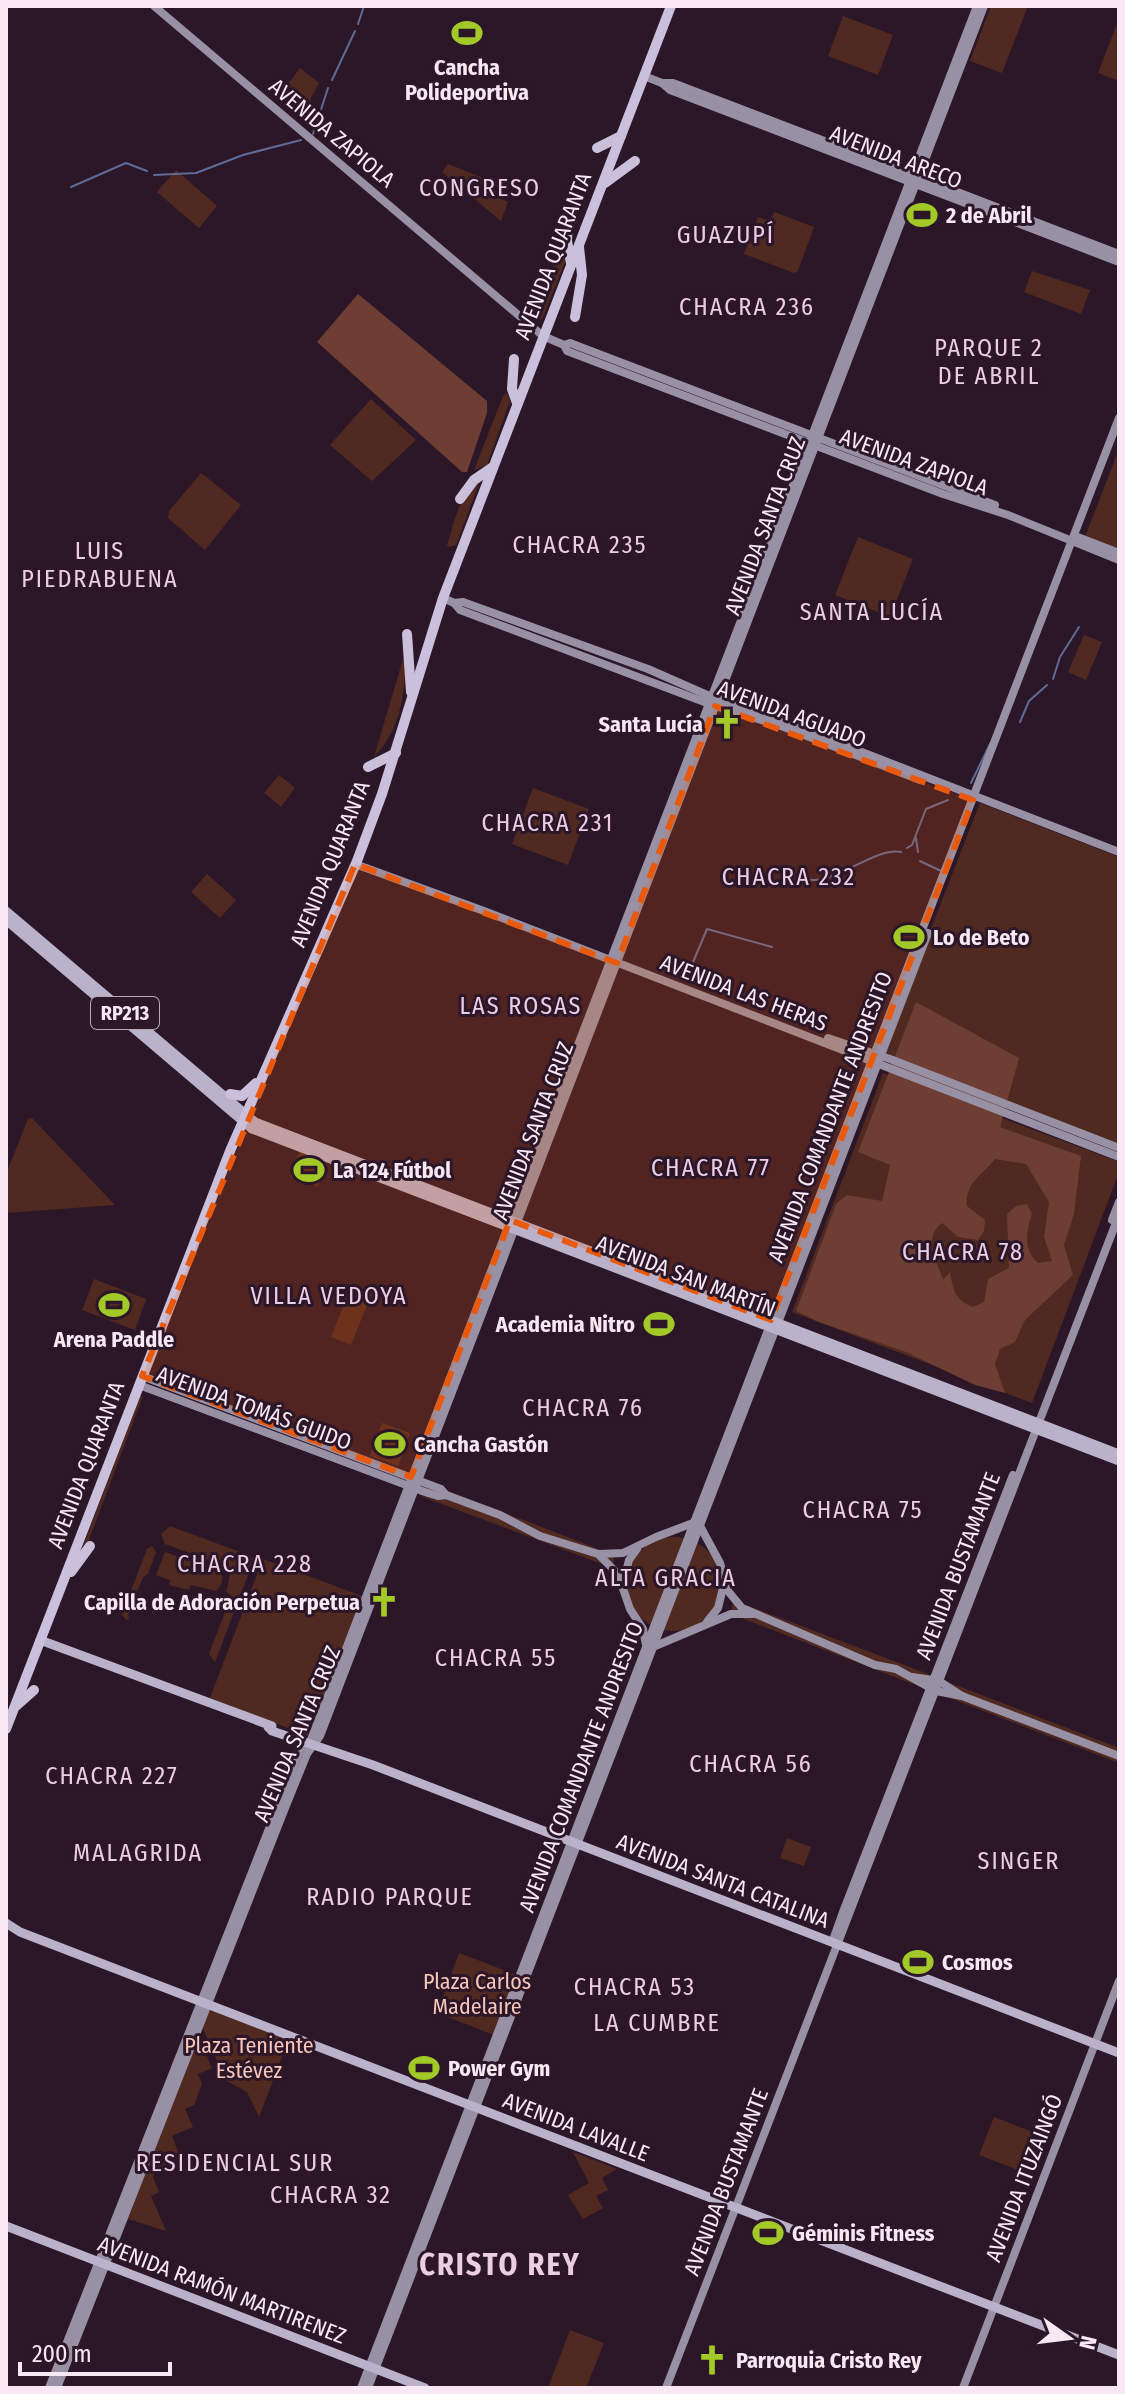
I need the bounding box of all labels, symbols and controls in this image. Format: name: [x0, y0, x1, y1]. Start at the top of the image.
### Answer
sports icon: Cancha Polideportiva: [450, 16, 484, 50]
place label: Cancha Polideportiva: [405, 54, 529, 106]
street label: AVENIDA ZAPIOLA: [264, 73, 401, 194]
street label: AVENIDA ARECO: [826, 119, 966, 195]
street label: AVENIDA QUARANTA: [509, 168, 597, 343]
district label: CONGRESO: [419, 174, 541, 202]
sports icon: 2 de Abril: [905, 198, 939, 232]
place label: 2 de Abril: [945, 202, 1033, 229]
district label: GUAZUPÍ: [677, 220, 775, 249]
district label: CHACRA 236: [679, 293, 815, 321]
district label: PARQUE 2 DE ABRIL: [934, 334, 1044, 390]
street label: AVENIDA ZAPIOLA: [836, 423, 992, 501]
street label: AVENIDA SANTA CRUZ: [719, 433, 811, 619]
district label: CHACRA 235: [512, 531, 648, 559]
district label: LUIS PIEDRABUENA: [21, 537, 179, 593]
district label: SANTA LUCÍA: [800, 597, 944, 626]
street label: AVENIDA AGUADO: [714, 675, 870, 753]
church icon: Santa Lucía: [710, 707, 744, 741]
place label: Santa Lucía: [599, 711, 703, 738]
street label: AVENIDA QUARANTA: [284, 777, 376, 951]
district label: CHACRA 231: [482, 809, 614, 837]
district label: CHACRA 232: [722, 863, 856, 891]
sports icon: Lo de Beto: [892, 920, 926, 954]
place label: Lo de Beto: [933, 924, 1030, 951]
street label: AVENIDA LAS HERAS: [657, 949, 831, 1037]
street label: AVENIDA COMANDANTE ANDRESITO: [762, 968, 898, 1266]
district label: LAS ROSAS: [459, 992, 583, 1020]
road number: RP213: [91, 997, 159, 1029]
street label: AVENIDA SANTA CRUZ: [487, 1038, 579, 1224]
sports icon: La 124 Fútbol: [292, 1153, 326, 1187]
district label: CHACRA 77: [651, 1154, 771, 1182]
place label: La 124 Fútbol: [333, 1157, 452, 1184]
street label: AVENIDA SAN MARTÍN: [592, 1229, 780, 1323]
district label: CHACRA 78: [902, 1238, 1024, 1266]
district label: VILLA VEDOYA: [250, 1282, 408, 1310]
sports icon: Arena Paddle: [97, 1288, 131, 1322]
sports icon: Academia Nitro: [642, 1307, 676, 1341]
place label: Academia Nitro: [495, 1311, 635, 1338]
place label: Arena Paddle: [53, 1326, 174, 1353]
street label: AVENIDA TOMÁS GUIDO: [153, 1360, 355, 1456]
street label: AVENIDA QUARANTA: [42, 1377, 130, 1552]
district label: CHACRA 76: [522, 1394, 644, 1422]
sports icon: Cancha Gastón: [373, 1427, 407, 1461]
place label: Cancha Gastón: [414, 1431, 548, 1458]
street label: AVENIDA BUSTAMANTE: [910, 1469, 1006, 1663]
district label: CHACRA 75: [802, 1496, 924, 1524]
district label: CHACRA 228: [177, 1550, 313, 1578]
district label: ALTA GRACIA: [595, 1564, 737, 1592]
church icon: Capilla de Adoración Perpetua: [367, 1585, 401, 1619]
place label: Capilla de Adoración Perpetua: [84, 1589, 360, 1616]
street label: AVENIDA COMANDANTE ANDRESITO: [513, 1618, 649, 1916]
street label: AVENIDA SANTA CRUZ: [248, 1642, 346, 1826]
district label: CHACRA 55: [435, 1644, 557, 1672]
district label: CHACRA 56: [689, 1750, 813, 1778]
district label: CHACRA 227: [45, 1762, 179, 1790]
street label: AVENIDA SANTA CATALINA: [613, 1828, 833, 1934]
district label: MALAGRIDA: [73, 1839, 203, 1867]
district label: SINGER: [978, 1847, 1060, 1875]
district label: RADIO PARQUE: [306, 1883, 474, 1911]
sports icon: Cosmos: [901, 1945, 935, 1979]
place label: Cosmos: [942, 1949, 1013, 1976]
park label: Plaza Carlos Madelaire: [423, 1968, 531, 2020]
district label: CHACRA 53: [574, 1973, 696, 2001]
district label: LA CUMBRE: [593, 2009, 721, 2037]
park label: Plaza Teniente Estévez: [184, 2032, 314, 2084]
sports icon: Power Gym: [407, 2051, 441, 2085]
place label: Power Gym: [448, 2055, 550, 2082]
street label: AVENIDA BUSTAMANTE: [678, 2085, 774, 2279]
street label: AVENIDA LAVALLE: [499, 2087, 653, 2167]
street label: AVENIDA ITUZAINGÓ: [980, 2090, 1068, 2266]
district label: RESIDENCIAL SUR: [136, 2149, 334, 2177]
district label: CHACRA 32: [270, 2181, 392, 2209]
sports icon: Géminis Fitness: [751, 2216, 785, 2250]
place label: Géminis Fitness: [792, 2220, 935, 2247]
street label: AVENIDA RAMÓN MARTIRENEZ: [94, 2230, 350, 2350]
district label: CRISTO REY: [419, 2247, 581, 2283]
north arrow: [1029, 2298, 1109, 2378]
scale bar: [20, 2326, 170, 2376]
text: N: [1073, 2333, 1103, 2352]
text: 200 m: [32, 2340, 92, 2368]
church icon: Parroquia Cristo Rey: [695, 2343, 729, 2377]
place label: Parroquia Cristo Rey: [736, 2347, 922, 2374]

